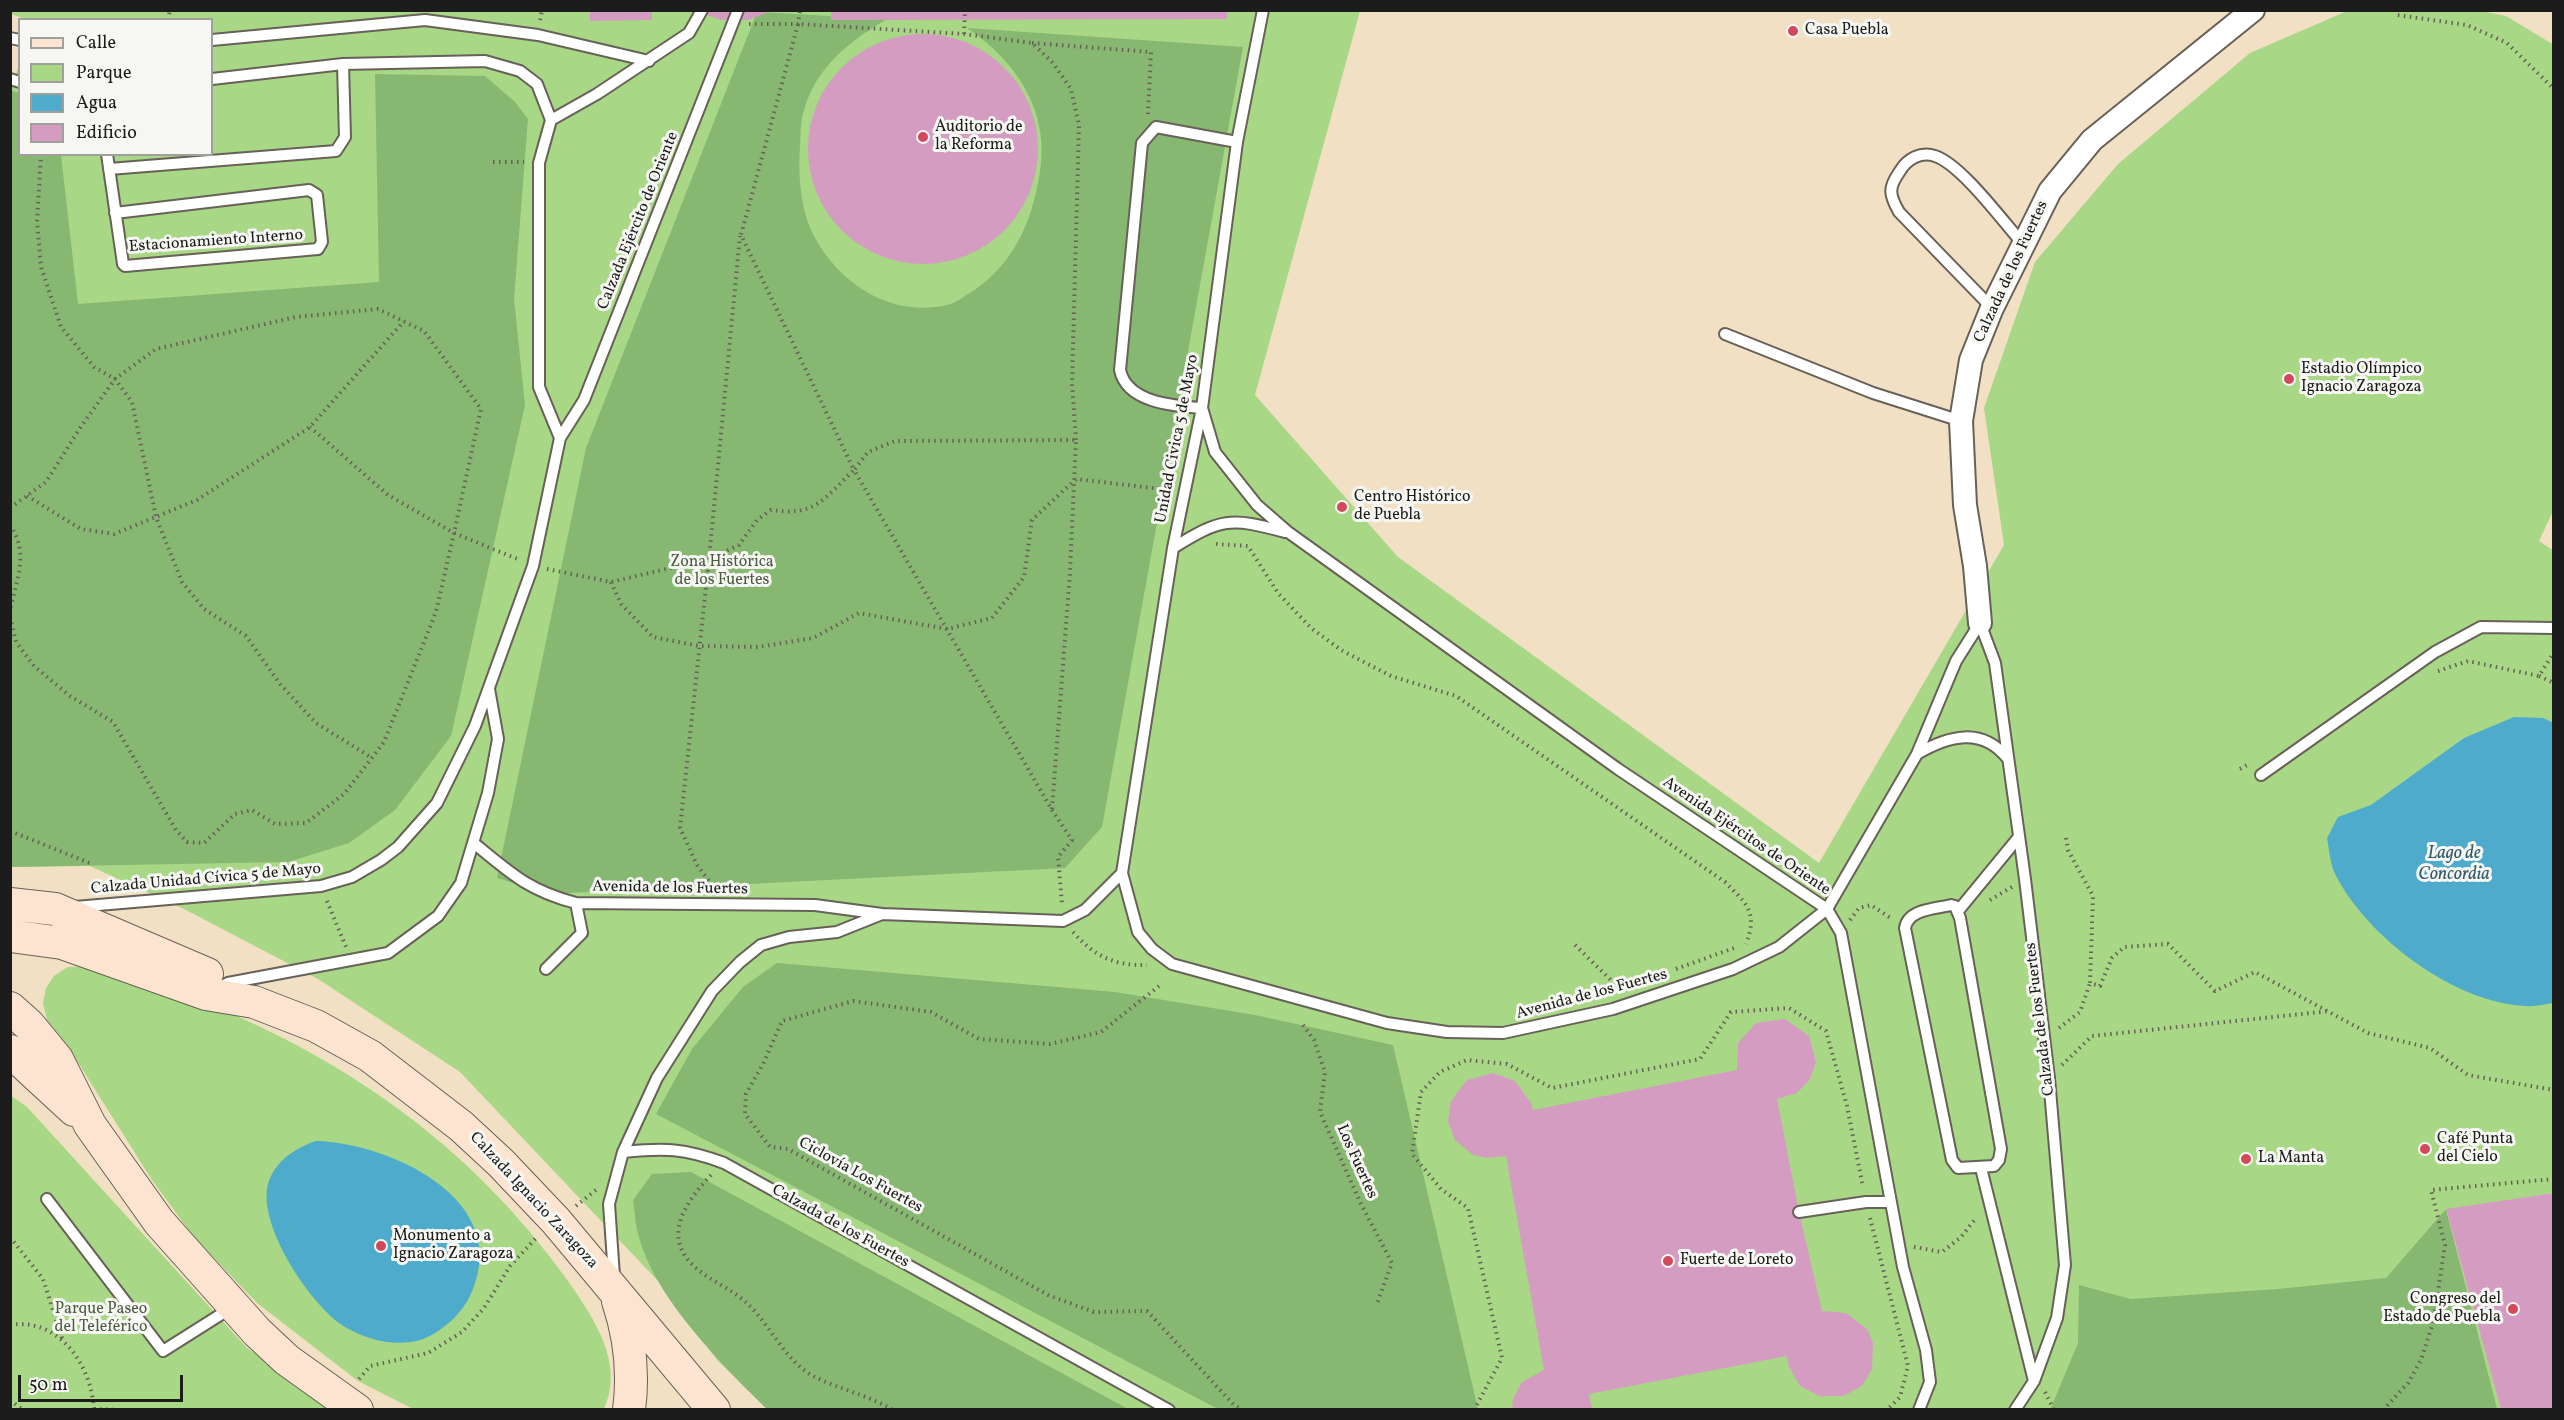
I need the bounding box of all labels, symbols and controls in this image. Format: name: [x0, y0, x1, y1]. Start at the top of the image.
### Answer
legend: [18, 18, 213, 156]
place label: Casa Puebla: [1805, 21, 1889, 41]
marker: Casa Puebla: [1786, 24, 1800, 38]
text: Calle: [76, 31, 116, 56]
text: Parque: [76, 61, 131, 86]
text: Agua: [76, 91, 117, 116]
place label: Auditorio de la Reforma: [935, 118, 1023, 156]
text: Edificio: [76, 121, 137, 146]
street label: Calzada Ejército de Oriente: [594, 129, 684, 313]
marker: Auditorio de la Reforma: [916, 130, 930, 144]
street label: Calzada de los Fuertes: [1971, 198, 2053, 346]
street label: Estacionamiento Interno: [128, 226, 304, 258]
street label: Unidad Civica 5 de Mayo: [1152, 353, 1204, 525]
place label: Estadio Olímpico Ignacio Zaragoza: [2301, 360, 2422, 398]
marker: Estadio Olímpico Ignacio Zaragoza: [2282, 372, 2296, 386]
place label: Centro Histórico de Puebla: [1354, 488, 1470, 526]
marker: Centro Histórico de Puebla: [1335, 500, 1349, 514]
park label: Zona Histórica de los Fuertes: [670, 553, 774, 591]
street label: Avenida Ejércitos de Oriente: [1658, 774, 1834, 900]
water label: Lago de Concordia: [2418, 844, 2490, 886]
street label: Calzada Unidad Cívica 5 de Mayo: [90, 860, 322, 900]
street label: Avenida de los Fuertes: [592, 878, 748, 900]
street label: Calzada de los Fuertes: [2022, 941, 2060, 1097]
street label: Avenida de los Fuertes: [1514, 966, 1670, 1024]
street label: Los Fuertes: [1331, 1122, 1381, 1202]
street label: Calzada Ignacio Zaragoza: [465, 1129, 601, 1273]
place label: Café Punta del Cielo: [2437, 1130, 2513, 1168]
street label: Ciclovía Los Fuertes: [795, 1134, 925, 1218]
marker: Café Punta del Cielo: [2418, 1142, 2432, 1156]
place label: La Manta: [2258, 1149, 2324, 1169]
marker: La Manta: [2239, 1152, 2253, 1166]
street label: Calzada de los Fuertes: [768, 1181, 912, 1273]
place label: Monumento a Ignacio Zaragoza: [393, 1227, 513, 1265]
marker: Monumento a Ignacio Zaragoza: [374, 1239, 388, 1253]
place label: Fuerte de Loreto: [1680, 1251, 1794, 1271]
marker: Fuerte de Loreto: [1661, 1254, 1675, 1268]
place label: Congreso del Estado de Puebla: [2383, 1290, 2501, 1328]
park label: Parque Paseo del Teleférico: [54, 1300, 148, 1338]
marker: Congreso del Estado de Puebla: [2506, 1302, 2520, 1316]
scale bar: [21, 1363, 186, 1401]
text: 50 m: [29, 1373, 68, 1398]

